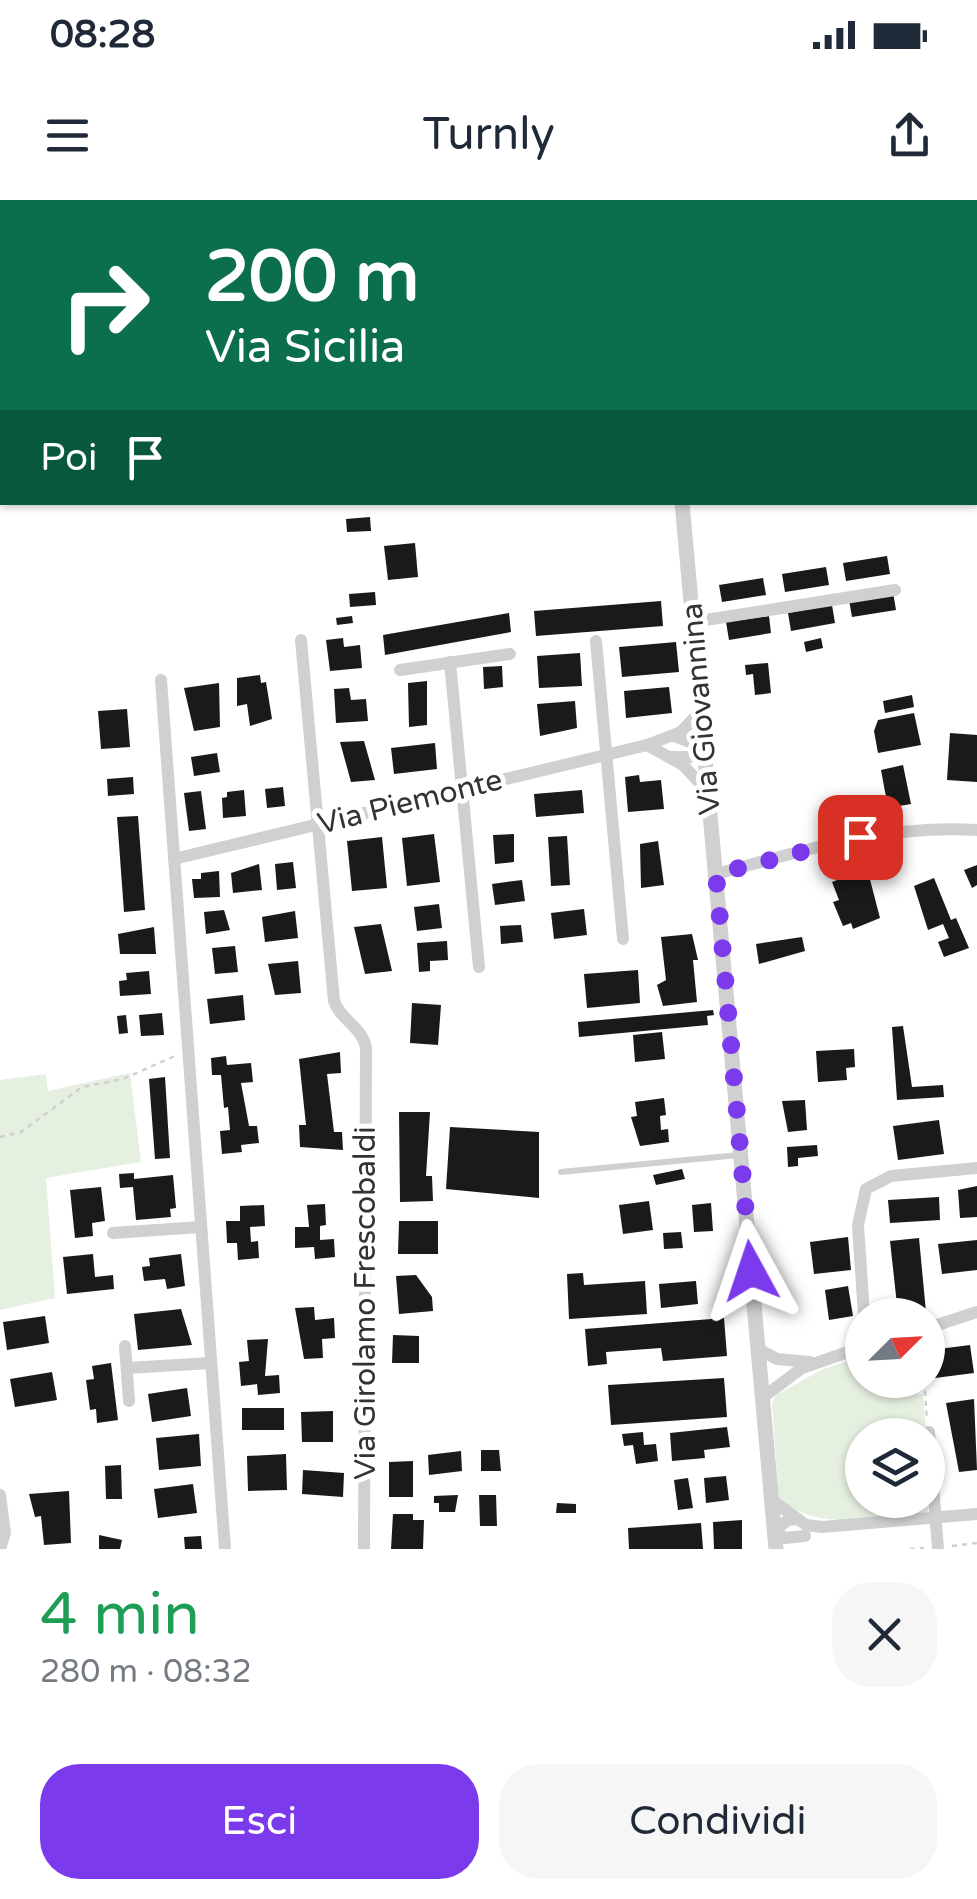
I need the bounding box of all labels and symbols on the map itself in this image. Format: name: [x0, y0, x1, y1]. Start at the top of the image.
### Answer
street label: Via Giovannina: [673, 601, 729, 817]
street label: Via Piemonte: [314, 761, 506, 843]
pin: [818, 795, 903, 880]
street label: Via Girolamo Frescobaldi: [347, 1126, 384, 1480]
position arrow: [699, 1219, 803, 1323]
north arrow: [845, 1298, 945, 1398]

